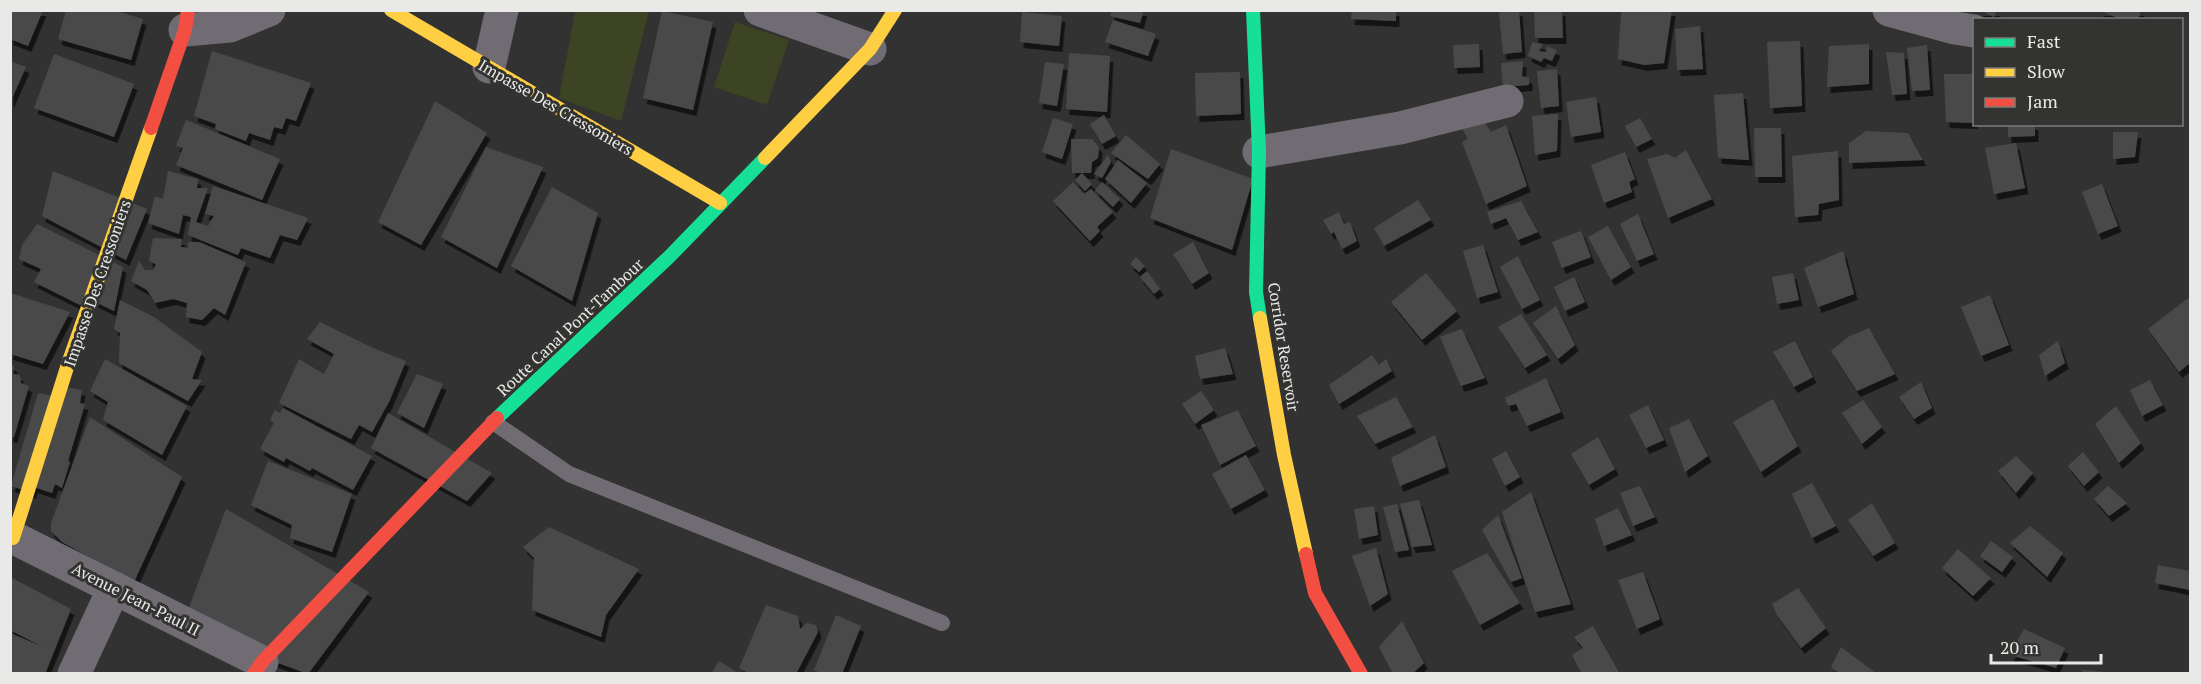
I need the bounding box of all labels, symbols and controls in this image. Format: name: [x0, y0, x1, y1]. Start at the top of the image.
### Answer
legend: [1973, 18, 2183, 126]
text: Fast: [2027, 29, 2061, 53]
street label: Impasse Des Cressoniers: [475, 54, 637, 160]
text: Slow: [2027, 59, 2066, 83]
text: Jam: [2027, 89, 2058, 113]
street label: Impasse Des Cressoniers: [58, 197, 136, 369]
street label: Route Canal Pont-Tambour: [492, 253, 649, 401]
street label: Corridor Reservoir: [1263, 281, 1305, 414]
street label: Avenue Jean-Paul II: [68, 557, 204, 641]
scale bar: [1991, 627, 2100, 665]
text: 20 m: [2000, 635, 2040, 659]

